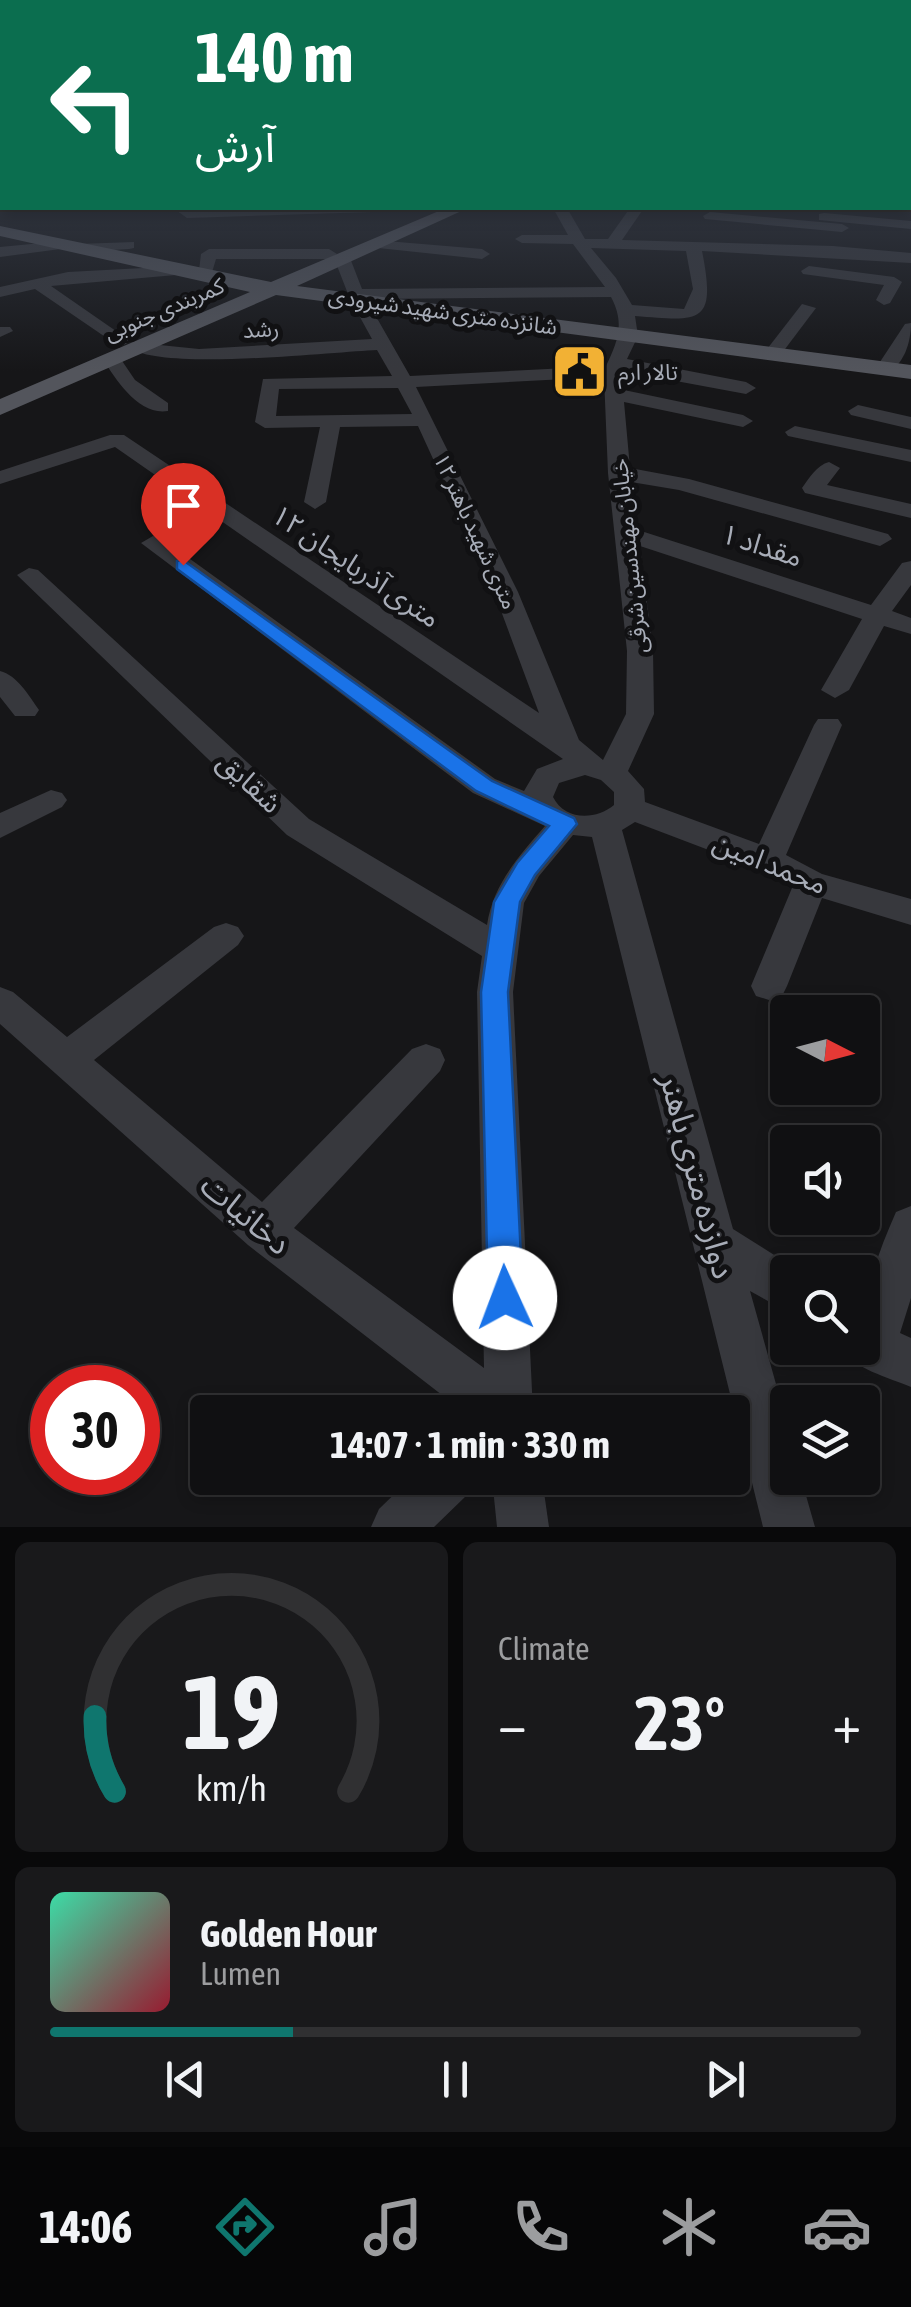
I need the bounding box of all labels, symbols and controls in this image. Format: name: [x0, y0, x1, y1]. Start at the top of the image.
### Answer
text: 140 m: [195, 17, 354, 97]
icon: left: [30, 40, 160, 170]
text: آرش: [195, 120, 275, 172]
street label: کمربندی جنوبی: [100, 272, 229, 346]
street label: شانزده متری شهید شیرودی: [327, 282, 559, 340]
street label: رشد: [242, 315, 280, 344]
public building icon: تالار ارم: [549, 342, 609, 402]
place label: تالار ارم: [618, 359, 678, 389]
street label: ۱۲ متری شهید باهنر: [429, 449, 523, 613]
street label: خیابان مهندسین شرقی: [606, 457, 652, 655]
pin: [141, 463, 226, 566]
icon: arrive: [156, 478, 211, 533]
street label: ۱۲ متری آذربایجان: [265, 498, 446, 635]
street label: مقداد ۱: [717, 517, 807, 573]
street label: شقایق: [210, 745, 288, 821]
street label: محمد امین: [708, 826, 831, 901]
north arrow: [770, 995, 880, 1105]
map controls: [770, 995, 880, 1495]
street label: دوازده متری باهنر: [652, 1069, 743, 1283]
button: sound: [770, 1125, 880, 1235]
street label: دخانیات: [194, 1166, 298, 1262]
position arrow: [453, 1246, 557, 1350]
button: search: [770, 1255, 880, 1365]
speed limit sign: 30: [30, 1365, 160, 1495]
button: layers: [770, 1385, 880, 1495]
text: 14:07 · 1 min · 330 m: [330, 1423, 610, 1466]
text: Climate: [498, 1630, 590, 1667]
text: 19: [183, 1652, 280, 1771]
text: 23°: [634, 1680, 725, 1766]
text: −: [498, 1692, 527, 1755]
text: +: [832, 1692, 861, 1755]
text: km/h: [196, 1768, 267, 1809]
text: Golden Hour: [200, 1912, 376, 1955]
text: Lumen: [200, 1955, 281, 1992]
icon: previous: [158, 2052, 213, 2107]
icon: pause: [428, 2052, 483, 2107]
icon: next: [698, 2052, 753, 2107]
icon: directions: [210, 2192, 280, 2262]
icon: music: [358, 2192, 428, 2262]
icon: phone: [506, 2192, 576, 2262]
icon: climate: [654, 2192, 724, 2262]
icon: car: [802, 2192, 872, 2262]
text: 14:06: [39, 2201, 132, 2253]

